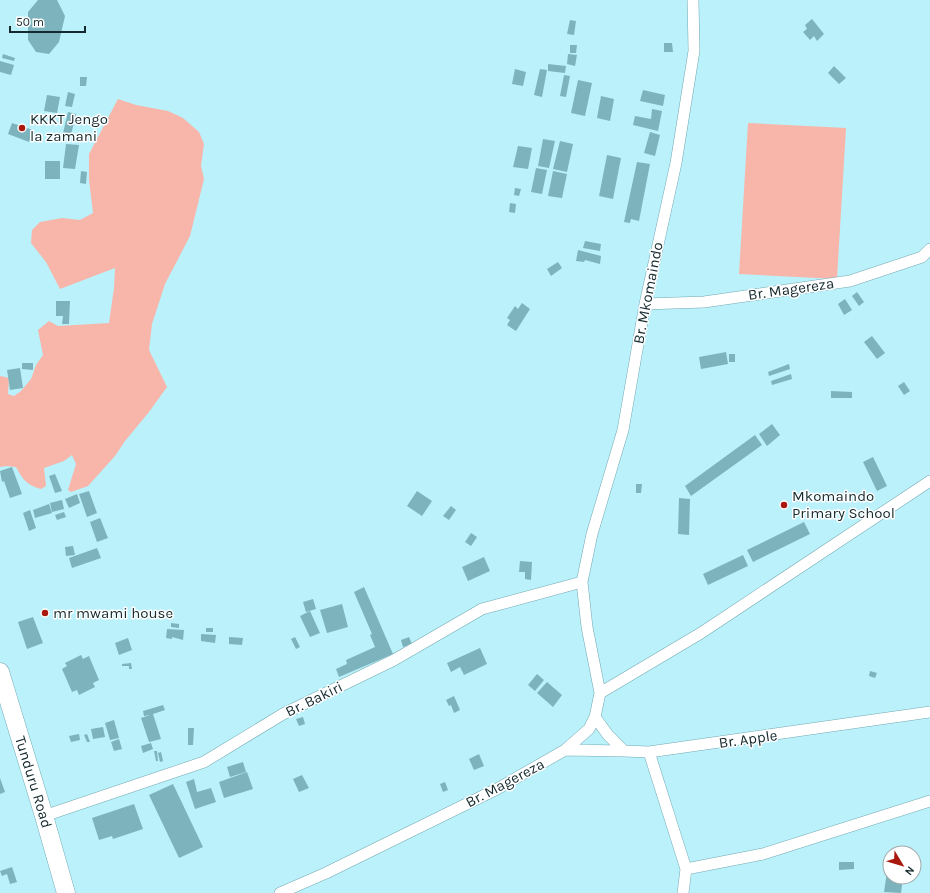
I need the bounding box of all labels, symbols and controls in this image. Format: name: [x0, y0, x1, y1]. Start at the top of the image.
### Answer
scale bar: [10, 8, 85, 34]
text: 50 m: [16, 15, 44, 29]
place label: KKKT Jengo la zamani: [30, 110, 108, 145]
marker: KKKT Jengo la zamani: [17, 123, 27, 133]
street label: Br. Mkomaindo: [629, 241, 667, 345]
street label: Br. Magereza: [747, 274, 835, 304]
place label: Mkomaindo Primary School: [792, 487, 895, 522]
marker: Mkomaindo Primary School: [779, 500, 789, 510]
place label: mr mwami house: [53, 604, 173, 622]
marker: mr mwami house: [40, 608, 50, 618]
street label: Br. Bakiri: [282, 677, 346, 721]
street label: Br. Apple: [718, 726, 778, 752]
street label: Tunduru Road: [11, 734, 56, 830]
street label: Br. Magereza: [463, 755, 547, 811]
north arrow: [882, 845, 922, 885]
text: N: [902, 864, 917, 878]

